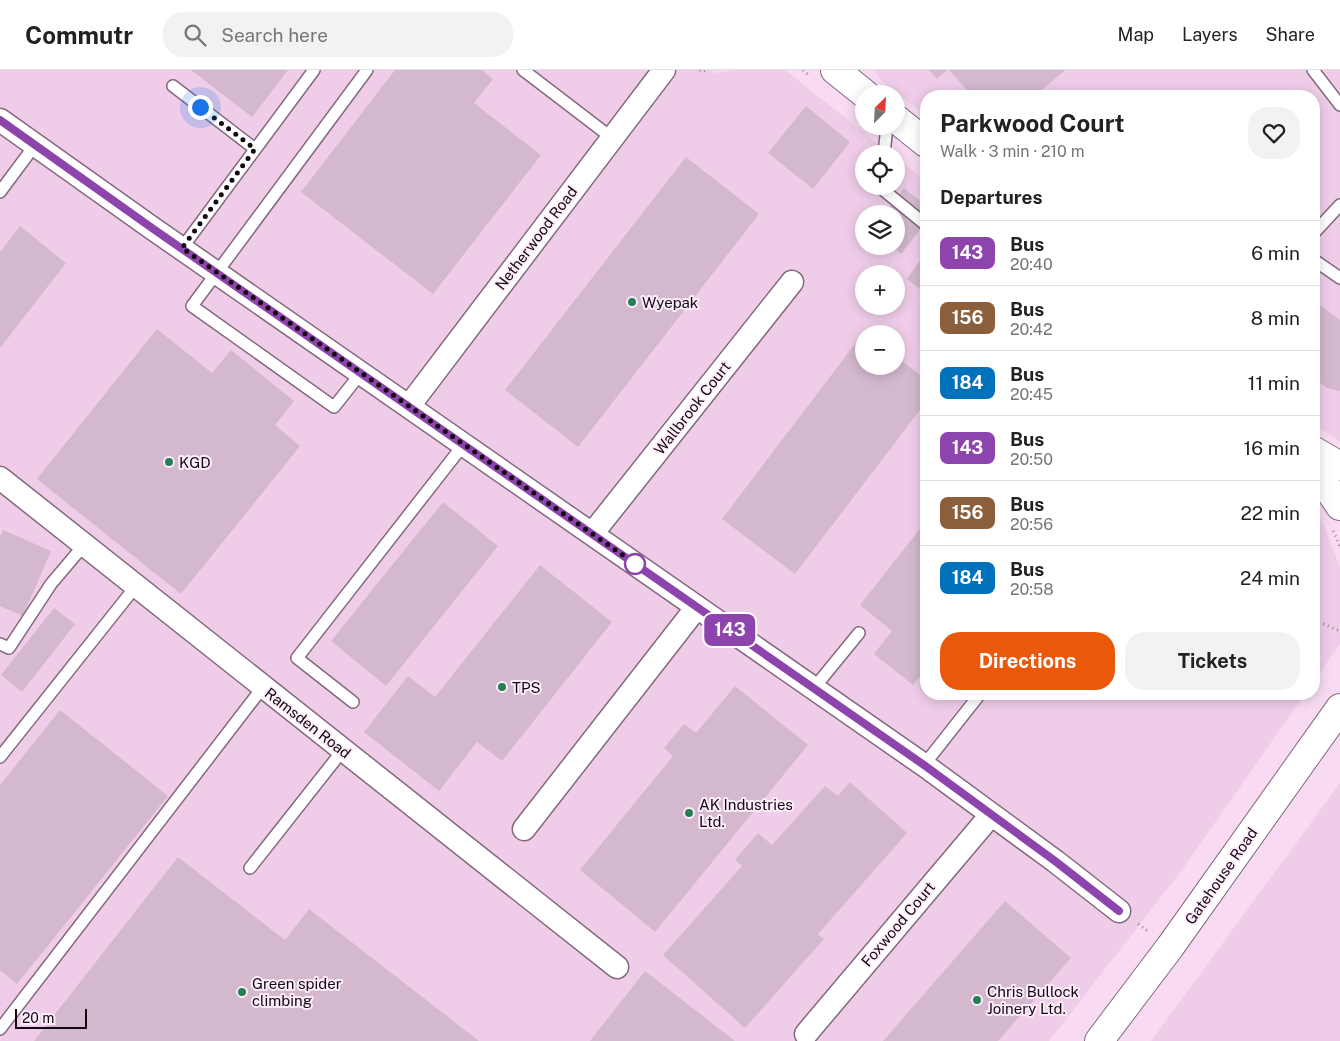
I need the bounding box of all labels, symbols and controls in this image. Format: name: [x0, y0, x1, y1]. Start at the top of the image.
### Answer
search box: [163, 12, 513, 57]
text: Commutr: [25, 21, 133, 49]
icon: search: [181, 21, 209, 49]
text: Search here: [221, 24, 328, 46]
text: Map: [1118, 24, 1154, 45]
text: Layers: [1182, 24, 1238, 45]
text: Share: [1266, 24, 1315, 45]
north arrow: [855, 85, 905, 135]
map controls: [855, 85, 905, 375]
your location: [188, 95, 213, 120]
button: heart: [1248, 107, 1300, 159]
text: Parkwood Court: [940, 109, 1124, 137]
text: Walk · 3 min · 210 m: [940, 142, 1085, 161]
button: locate: [855, 145, 905, 195]
street label: Netherwood Road: [492, 183, 580, 293]
text: Departures: [940, 186, 1043, 208]
button: layers: [855, 205, 905, 255]
text: Bus: [1010, 233, 1044, 255]
text: 143: [952, 242, 983, 263]
text: 6 min: [1251, 242, 1300, 264]
text: 20:40: [1010, 255, 1053, 274]
button: +: [855, 265, 905, 315]
place label: Wyepak: [642, 294, 698, 311]
marker: Wyepak: [626, 296, 638, 308]
text: Bus: [1010, 298, 1044, 320]
text: 156: [952, 307, 983, 328]
text: 8 min: [1251, 307, 1300, 329]
text: 20:42: [1010, 320, 1052, 339]
button: −: [855, 325, 905, 375]
street label: Wallbrook Court: [650, 358, 734, 458]
text: Bus: [1010, 363, 1044, 385]
text: 184: [952, 372, 983, 393]
text: 11 min: [1248, 372, 1300, 394]
text: 20:45: [1010, 385, 1053, 404]
text: Bus: [1010, 428, 1044, 450]
text: 143: [952, 437, 983, 458]
text: 16 min: [1244, 437, 1300, 459]
text: 20:50: [1010, 450, 1053, 469]
place label: KGD: [179, 454, 211, 471]
marker: KGD: [163, 456, 175, 468]
text: Bus: [1010, 493, 1044, 515]
text: 156: [952, 502, 983, 523]
text: 22 min: [1241, 502, 1300, 524]
text: 20:56: [1010, 515, 1053, 534]
unlabelled marker: [624, 553, 646, 575]
text: Bus: [1010, 558, 1044, 580]
text: 184: [952, 567, 983, 588]
text: 24 min: [1240, 567, 1300, 589]
text: 20:58: [1010, 580, 1054, 599]
line badge: 143: [701, 614, 759, 646]
text: 143: [714, 619, 746, 640]
button: Directions: [940, 632, 1115, 690]
button: Tickets: [1125, 632, 1300, 690]
place label: TPS: [512, 679, 541, 696]
marker: TPS: [496, 681, 508, 693]
street label: Ramsden Road: [262, 684, 354, 762]
place label: AK Industries Ltd.: [699, 796, 793, 830]
marker: AK Industries Ltd.: [683, 807, 695, 819]
street label: Gatehouse Road: [1181, 824, 1261, 928]
street label: Foxwood Court: [858, 878, 938, 970]
place label: Green spider climbing: [252, 975, 342, 1009]
place label: Chris Bullock Joinery Ltd.: [987, 983, 1079, 1017]
marker: Green spider climbing: [236, 986, 248, 998]
marker: Chris Bullock Joinery Ltd.: [971, 994, 983, 1006]
scale bar: [15, 1006, 88, 1029]
text: 20 m: [22, 1010, 54, 1026]

